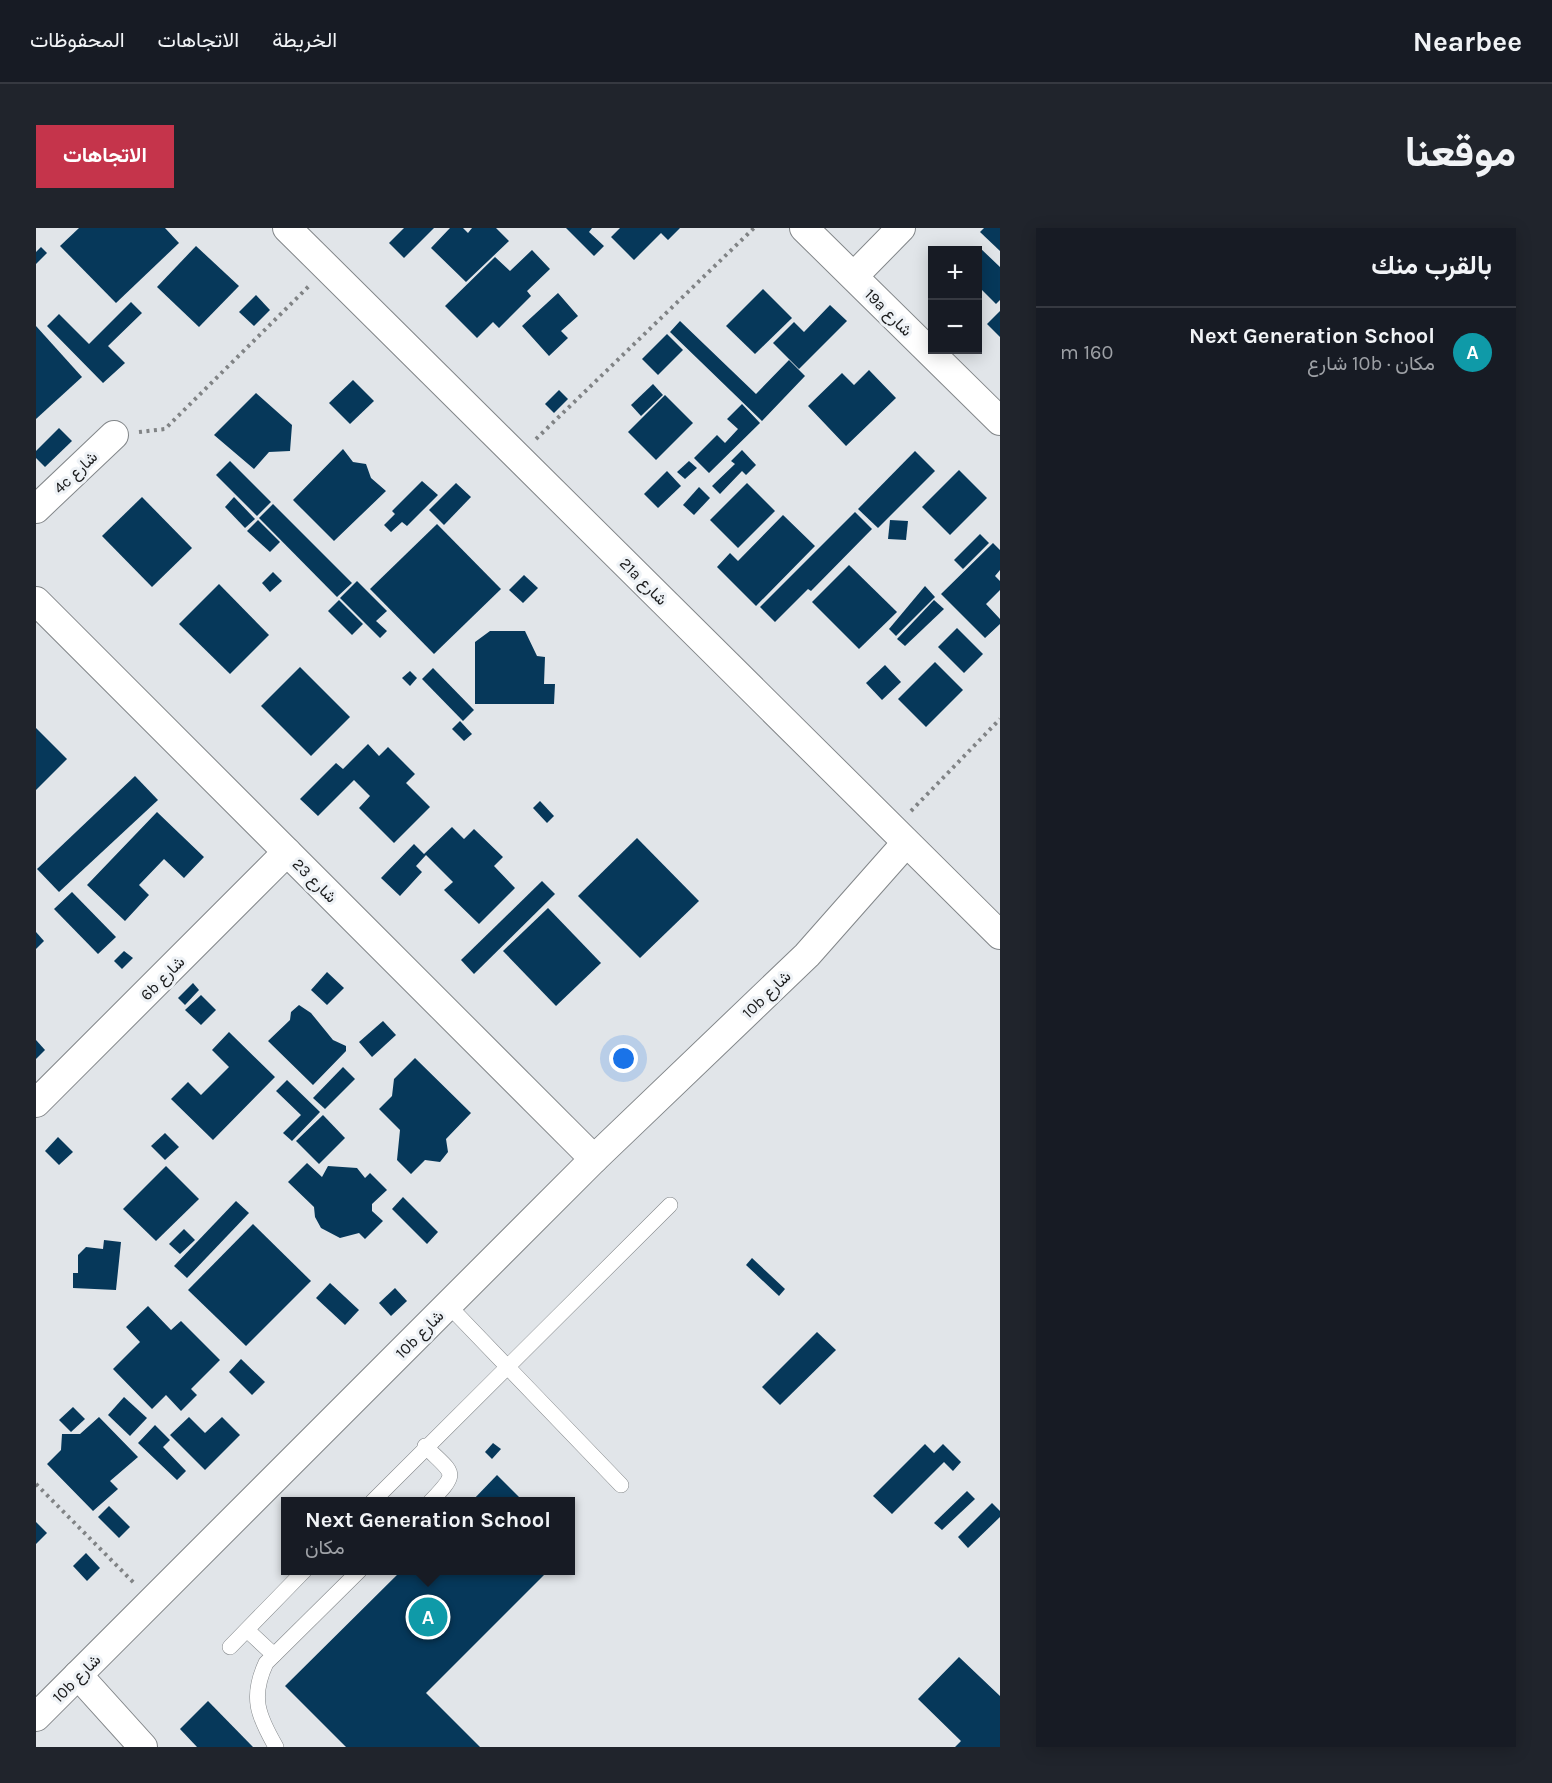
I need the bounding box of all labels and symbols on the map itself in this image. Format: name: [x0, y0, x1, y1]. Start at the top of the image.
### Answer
street label: 19a شارع: [860, 285, 916, 341]
street label: 4c شارع: [49, 447, 103, 499]
street label: 21a شارع: [615, 554, 671, 610]
street label: شارع 23: [287, 854, 341, 908]
street label: 6b شارع: [136, 952, 190, 1006]
street label: 10b شارع: [738, 967, 796, 1024]
your location: [609, 1044, 638, 1073]
street label: 10b شارع: [391, 1306, 449, 1364]
pin: A: [408, 1594, 448, 1640]
street label: 10b شارع: [48, 1650, 106, 1708]

